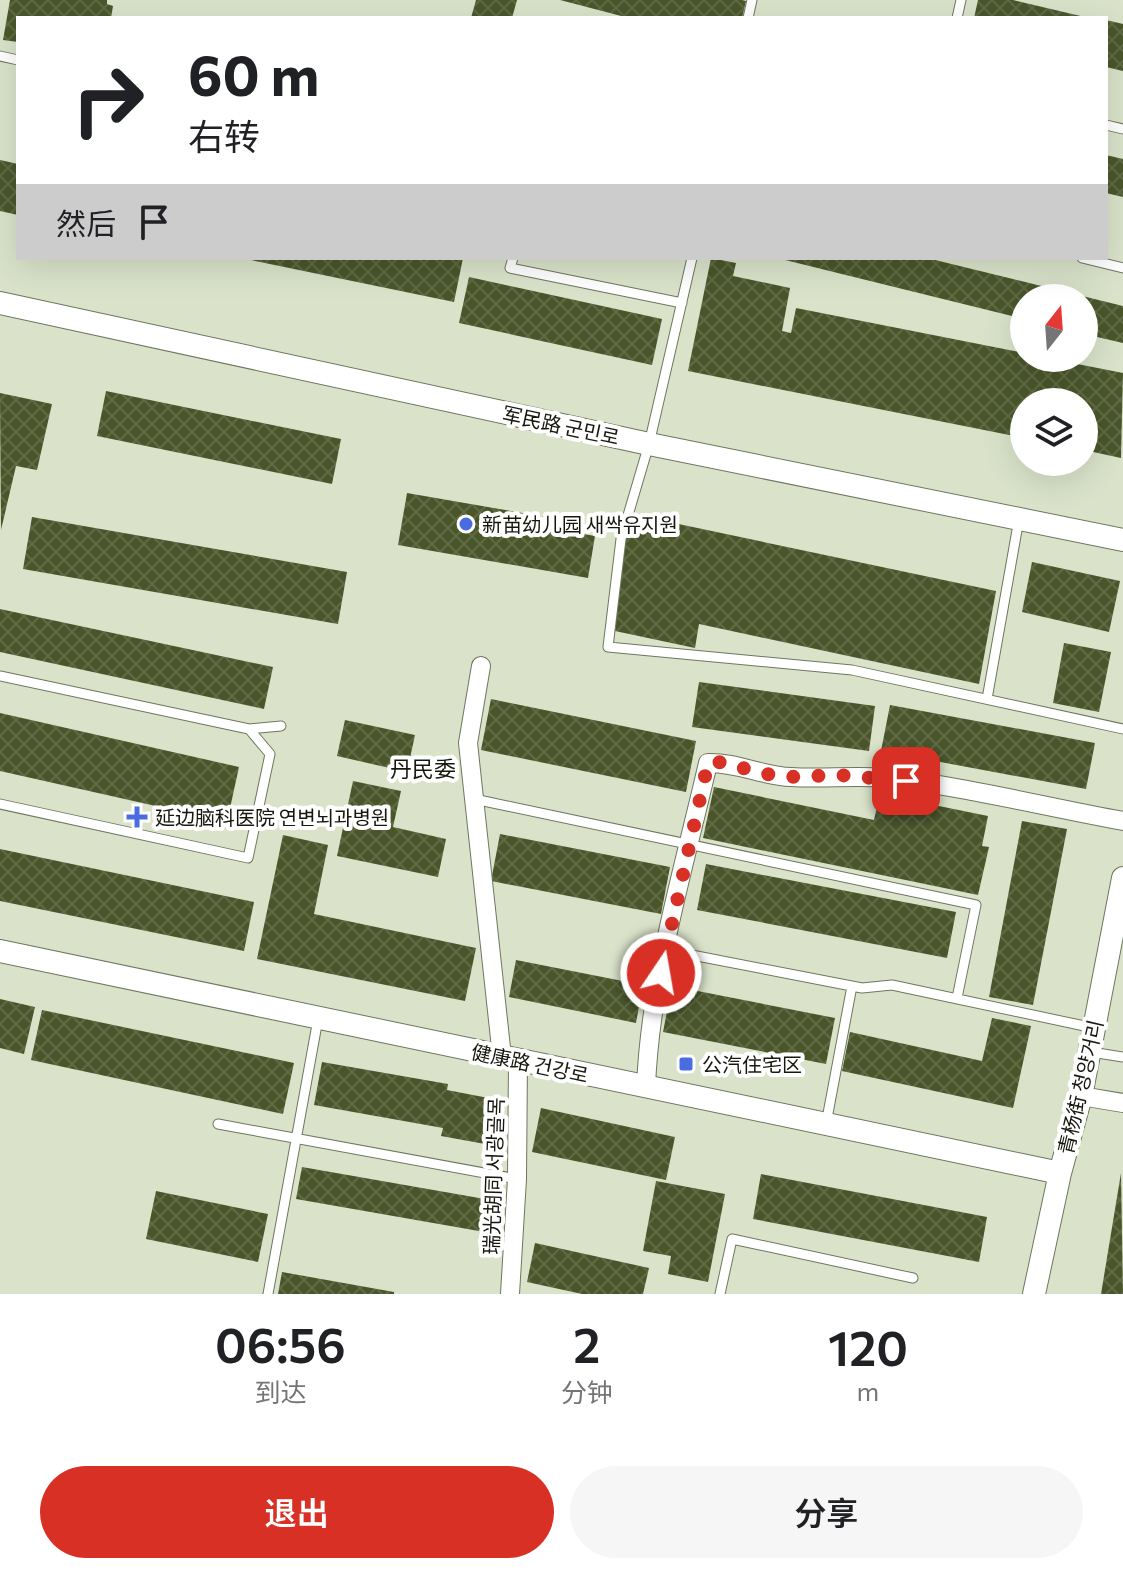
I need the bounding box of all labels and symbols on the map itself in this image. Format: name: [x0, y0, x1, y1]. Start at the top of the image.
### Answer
north arrow: [1010, 284, 1098, 372]
street label: 军民路 군민로: [500, 401, 622, 449]
place label: 新苗幼儿园 새싹유지원: [482, 512, 678, 536]
marker: 新苗幼儿园 새싹유지원: [457, 515, 475, 533]
pin: [872, 747, 940, 815]
district label: 丹民委: [390, 755, 456, 782]
place label: 延边脑科医院 연변뇌과병원: [155, 805, 389, 829]
marker: 延边脑科医院 연변뇌과병원: [126, 806, 148, 828]
position arrow: [619, 931, 703, 1015]
street label: 青杨街 청양거리: [1053, 1017, 1107, 1157]
street label: 健康路 건강로: [469, 1039, 591, 1087]
place label: 公汽住宅区: [702, 1052, 802, 1076]
marker: 公汽住宅区: [677, 1055, 695, 1073]
street label: 瑞光胡同 서광골목: [478, 1097, 508, 1255]

